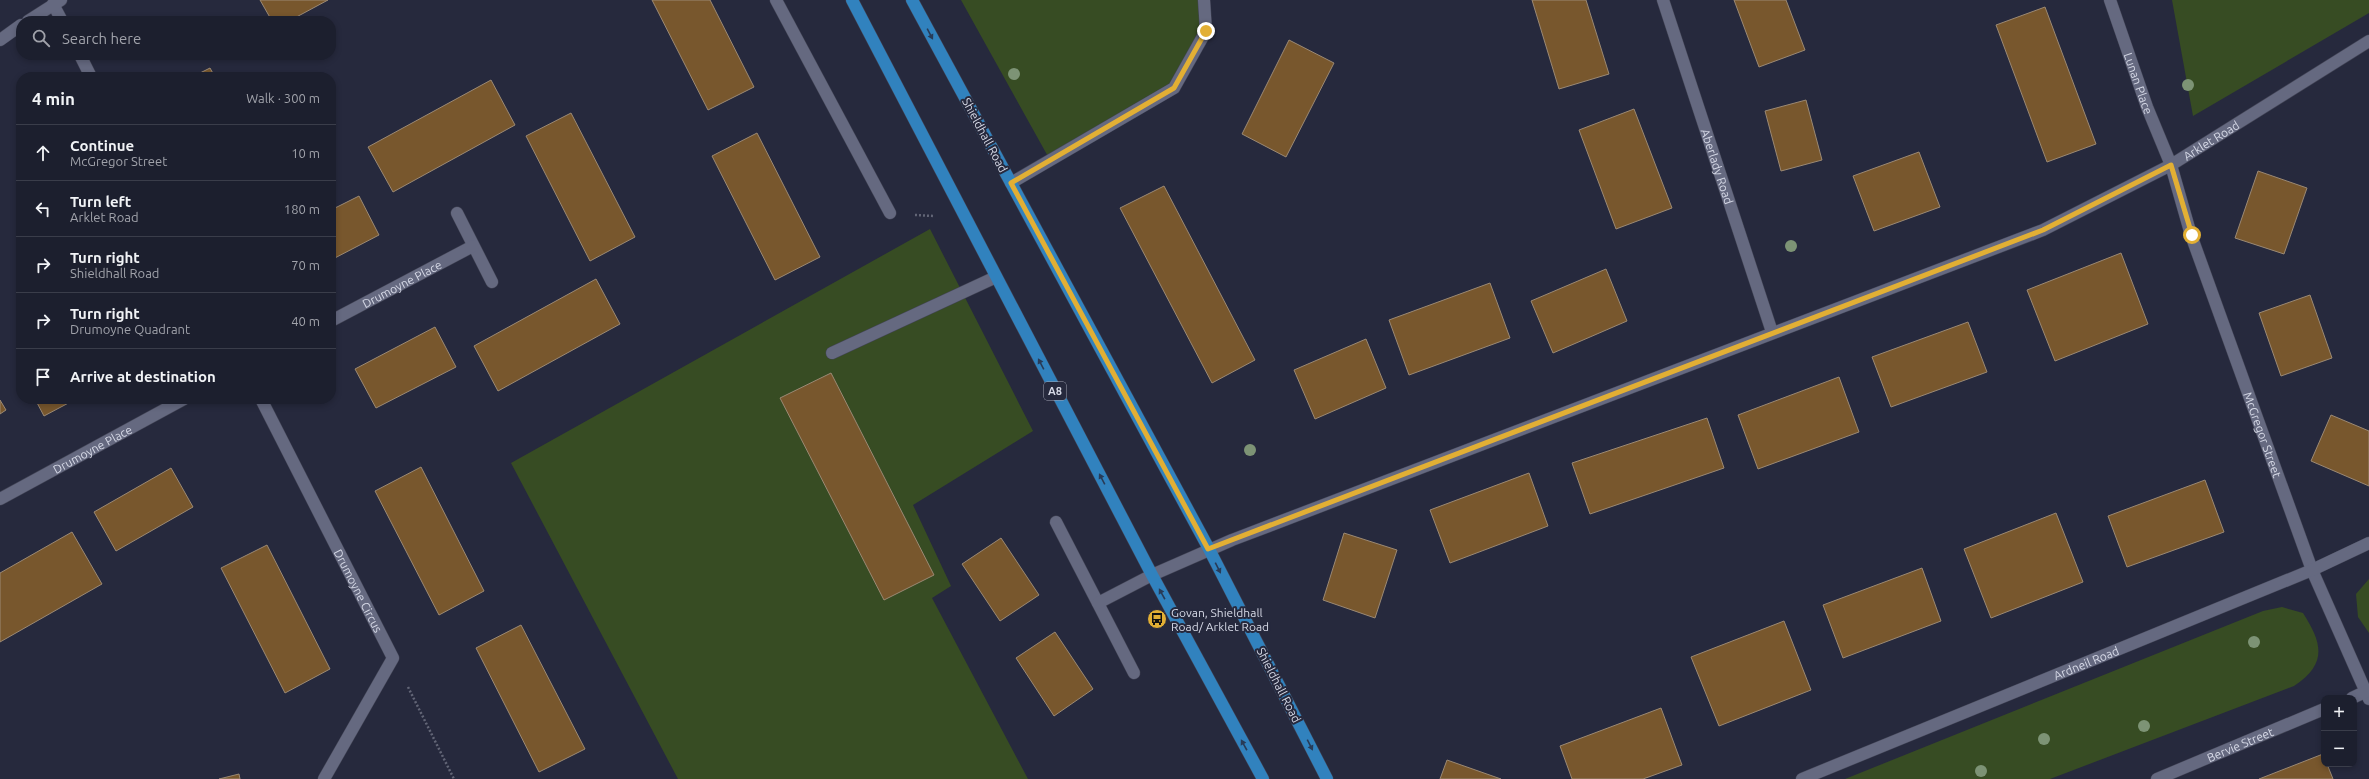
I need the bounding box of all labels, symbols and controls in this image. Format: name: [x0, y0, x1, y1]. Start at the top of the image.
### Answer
search box: [16, 16, 336, 60]
route end: [1197, 22, 1215, 40]
icon: search: [30, 27, 52, 49]
one-way arrow: [927, 28, 934, 40]
text: Search here: [62, 30, 141, 47]
street label: Lunan Place: [2122, 51, 2156, 116]
text: 4 min: [32, 89, 75, 108]
text: Walk · 300 m: [246, 91, 320, 105]
street label: Shieldhall Road: [960, 95, 1010, 175]
street label: Arklet Road: [2181, 118, 2241, 162]
street label: Aberlady Road: [1699, 127, 1736, 206]
text: Continue: [70, 137, 134, 154]
icon: ahead: [32, 142, 54, 164]
text: 10 m: [291, 146, 320, 160]
text: McGregor Street: [70, 154, 167, 168]
text: Turn left: [70, 193, 131, 210]
icon: left: [32, 198, 54, 220]
text: 180 m: [284, 202, 320, 216]
text: Arklet Road: [70, 210, 139, 224]
route start: [2183, 226, 2201, 244]
text: Turn right: [70, 249, 140, 266]
icon: right: [32, 254, 54, 276]
street label: Drumoyne Place: [360, 257, 444, 310]
text: 70 m: [291, 258, 320, 272]
text: Shieldhall Road: [70, 266, 159, 280]
text: Turn right: [70, 305, 140, 322]
icon: right: [32, 310, 54, 332]
text: 40 m: [291, 314, 320, 328]
text: Drumoyne Quadrant: [70, 322, 190, 336]
one-way arrow: [1038, 358, 1044, 369]
icon: arrive: [32, 366, 54, 388]
text: Arrive at destination: [70, 368, 216, 385]
road number: A8: [1044, 382, 1066, 400]
street label: McGregor Street: [2242, 390, 2285, 479]
street label: Drumoyne Place: [50, 422, 134, 476]
one-way arrow: [1098, 473, 1105, 485]
street label: Drumoyne Circus: [332, 547, 385, 634]
one-way arrow: [1215, 562, 1221, 573]
one-way arrow: [1159, 588, 1165, 600]
place label: Govan, Shieldhall Road/ Arklet Road: [1171, 606, 1269, 633]
bus stop icon: Govan, Shieldhall Road/ Arklet Road: [1146, 608, 1168, 630]
street label: Ardneil Road: [2052, 643, 2121, 682]
street label: Shieldhall Road: [1254, 645, 1304, 725]
map controls: [2321, 695, 2357, 767]
button: +: [2321, 695, 2357, 731]
street label: Bervie Street: [2205, 724, 2275, 764]
button: −: [2321, 731, 2357, 767]
one-way arrow: [1241, 739, 1248, 751]
one-way arrow: [1307, 740, 1313, 751]

